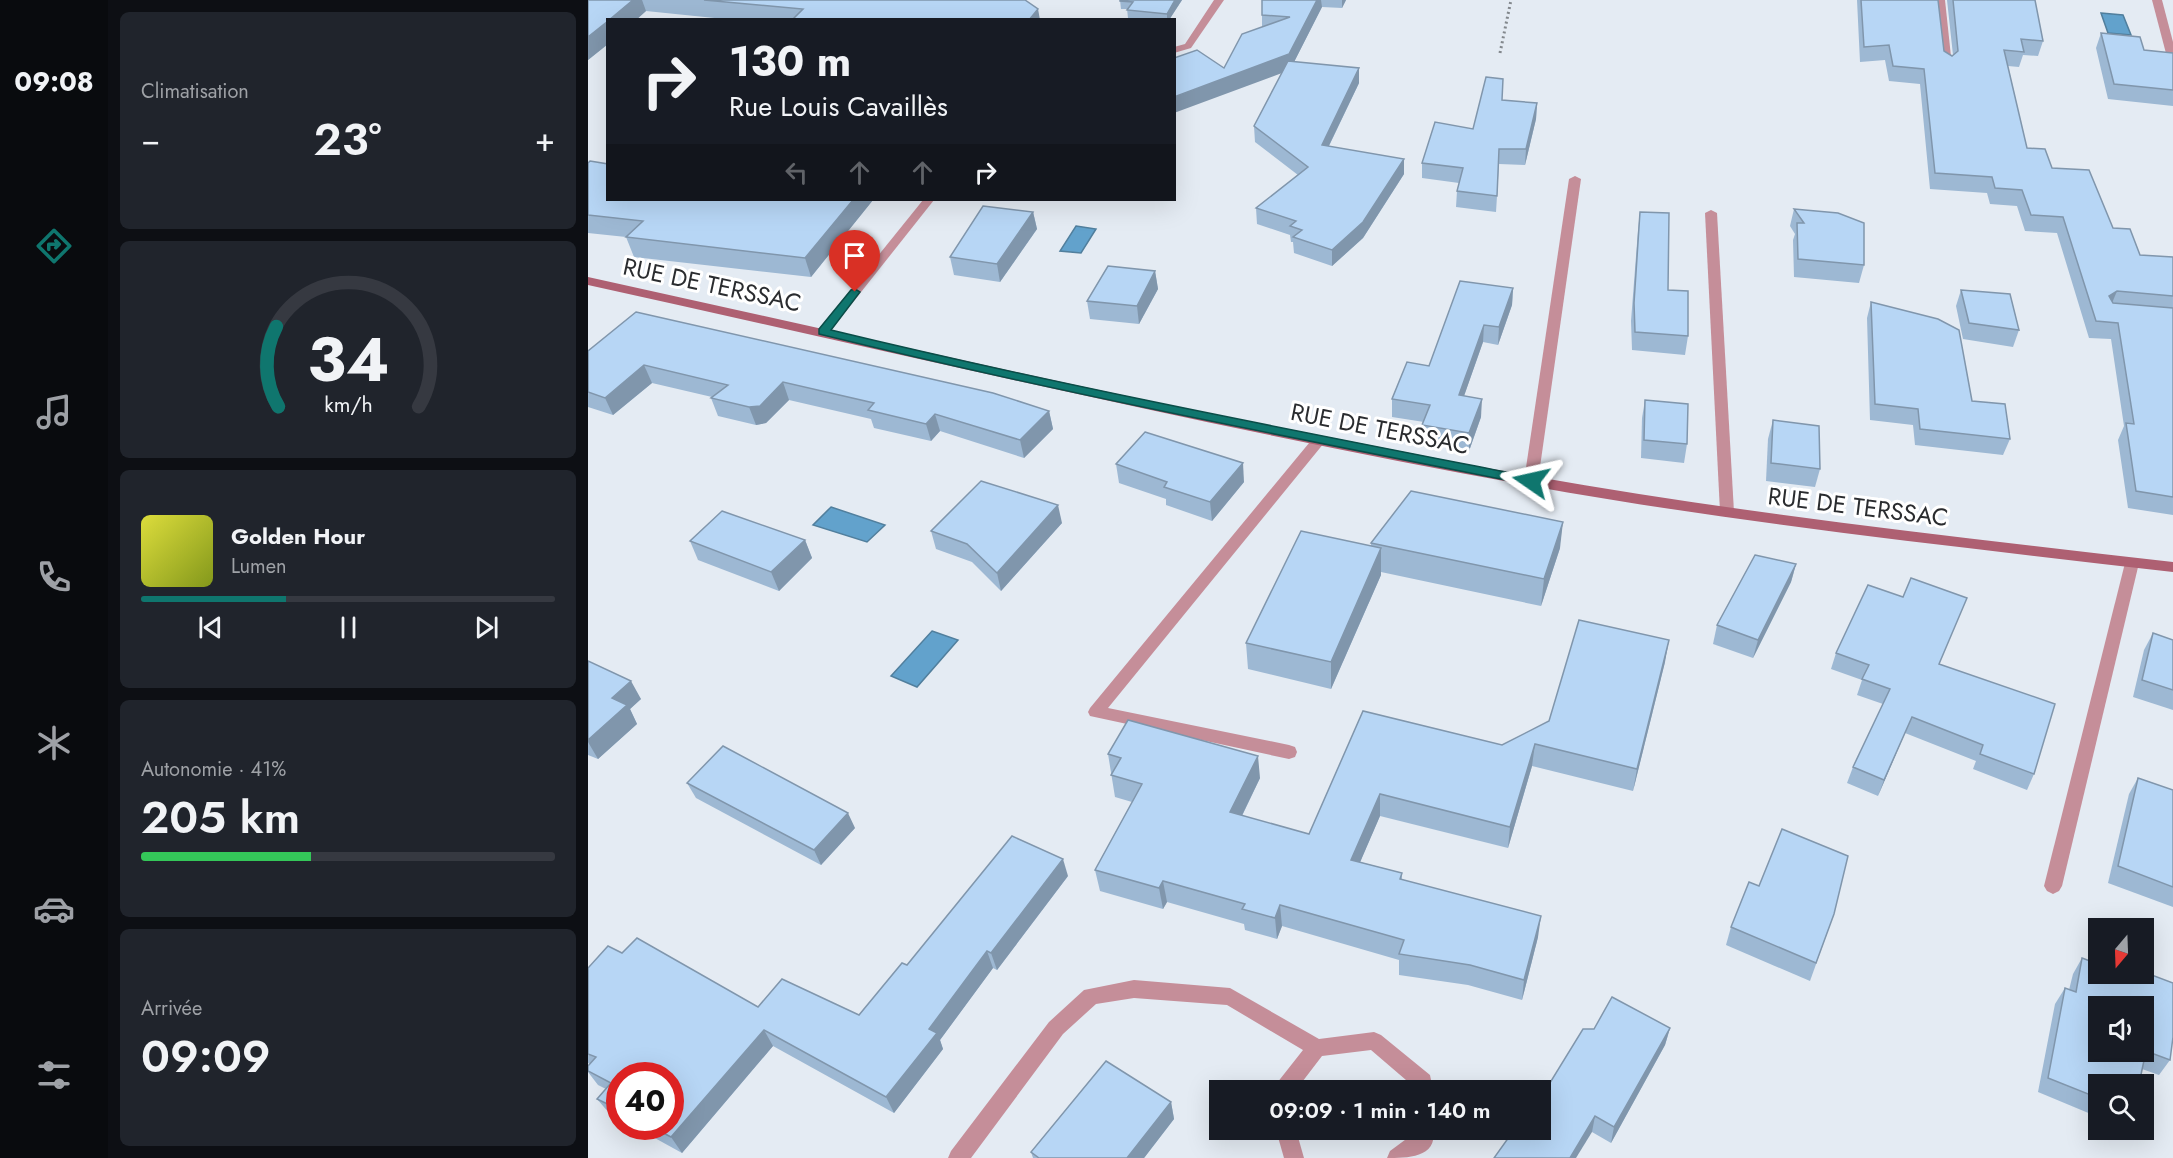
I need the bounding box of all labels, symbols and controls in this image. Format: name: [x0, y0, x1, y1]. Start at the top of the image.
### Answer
text: 130 m: [729, 31, 851, 92]
icon: right: [630, 42, 708, 120]
text: 09:08: [14, 62, 94, 101]
text: Climatisation: [141, 77, 249, 106]
text: Rue Louis Cavaillès: [729, 87, 948, 126]
text: 23°: [313, 107, 382, 172]
text: −: [141, 116, 160, 163]
text: +: [535, 116, 555, 163]
icon: left: [780, 156, 813, 189]
icon: ahead: [843, 156, 876, 189]
icon: ahead: [906, 156, 939, 189]
icon: right: [969, 156, 1002, 189]
icon: directions: [33, 225, 75, 267]
pin: [829, 230, 880, 292]
icon: arrive: [838, 239, 871, 272]
street label: RUE DE TERSSAC: [620, 249, 804, 320]
text: 34: [307, 314, 389, 404]
text: km/h: [324, 389, 372, 420]
icon: music: [33, 391, 75, 433]
street label: RUE DE TERSSAC: [1288, 394, 1472, 463]
position arrow: [1499, 449, 1563, 513]
street label: RUE DE TERSSAC: [1766, 478, 1950, 535]
text: Golden Hour: [231, 520, 365, 552]
text: Lumen: [231, 552, 287, 581]
icon: phone: [33, 556, 75, 598]
icon: previous: [194, 611, 227, 644]
icon: pause: [332, 611, 365, 644]
icon: next: [470, 611, 503, 644]
icon: climate: [33, 722, 75, 764]
text: Autonomie · 41%: [141, 755, 286, 784]
text: 205 km: [141, 785, 300, 850]
icon: car: [33, 888, 75, 930]
north arrow: [2088, 918, 2154, 984]
map controls: [2088, 918, 2154, 1140]
text: Arrivée: [141, 994, 202, 1023]
button: sound: [2088, 996, 2154, 1062]
text: 09:09: [141, 1024, 271, 1089]
icon: filters: [33, 1054, 75, 1096]
speed limit sign: 40: [606, 1062, 684, 1140]
button: search: [2088, 1074, 2154, 1140]
text: 09:09 · 1 min · 140 m: [1270, 1094, 1490, 1126]

